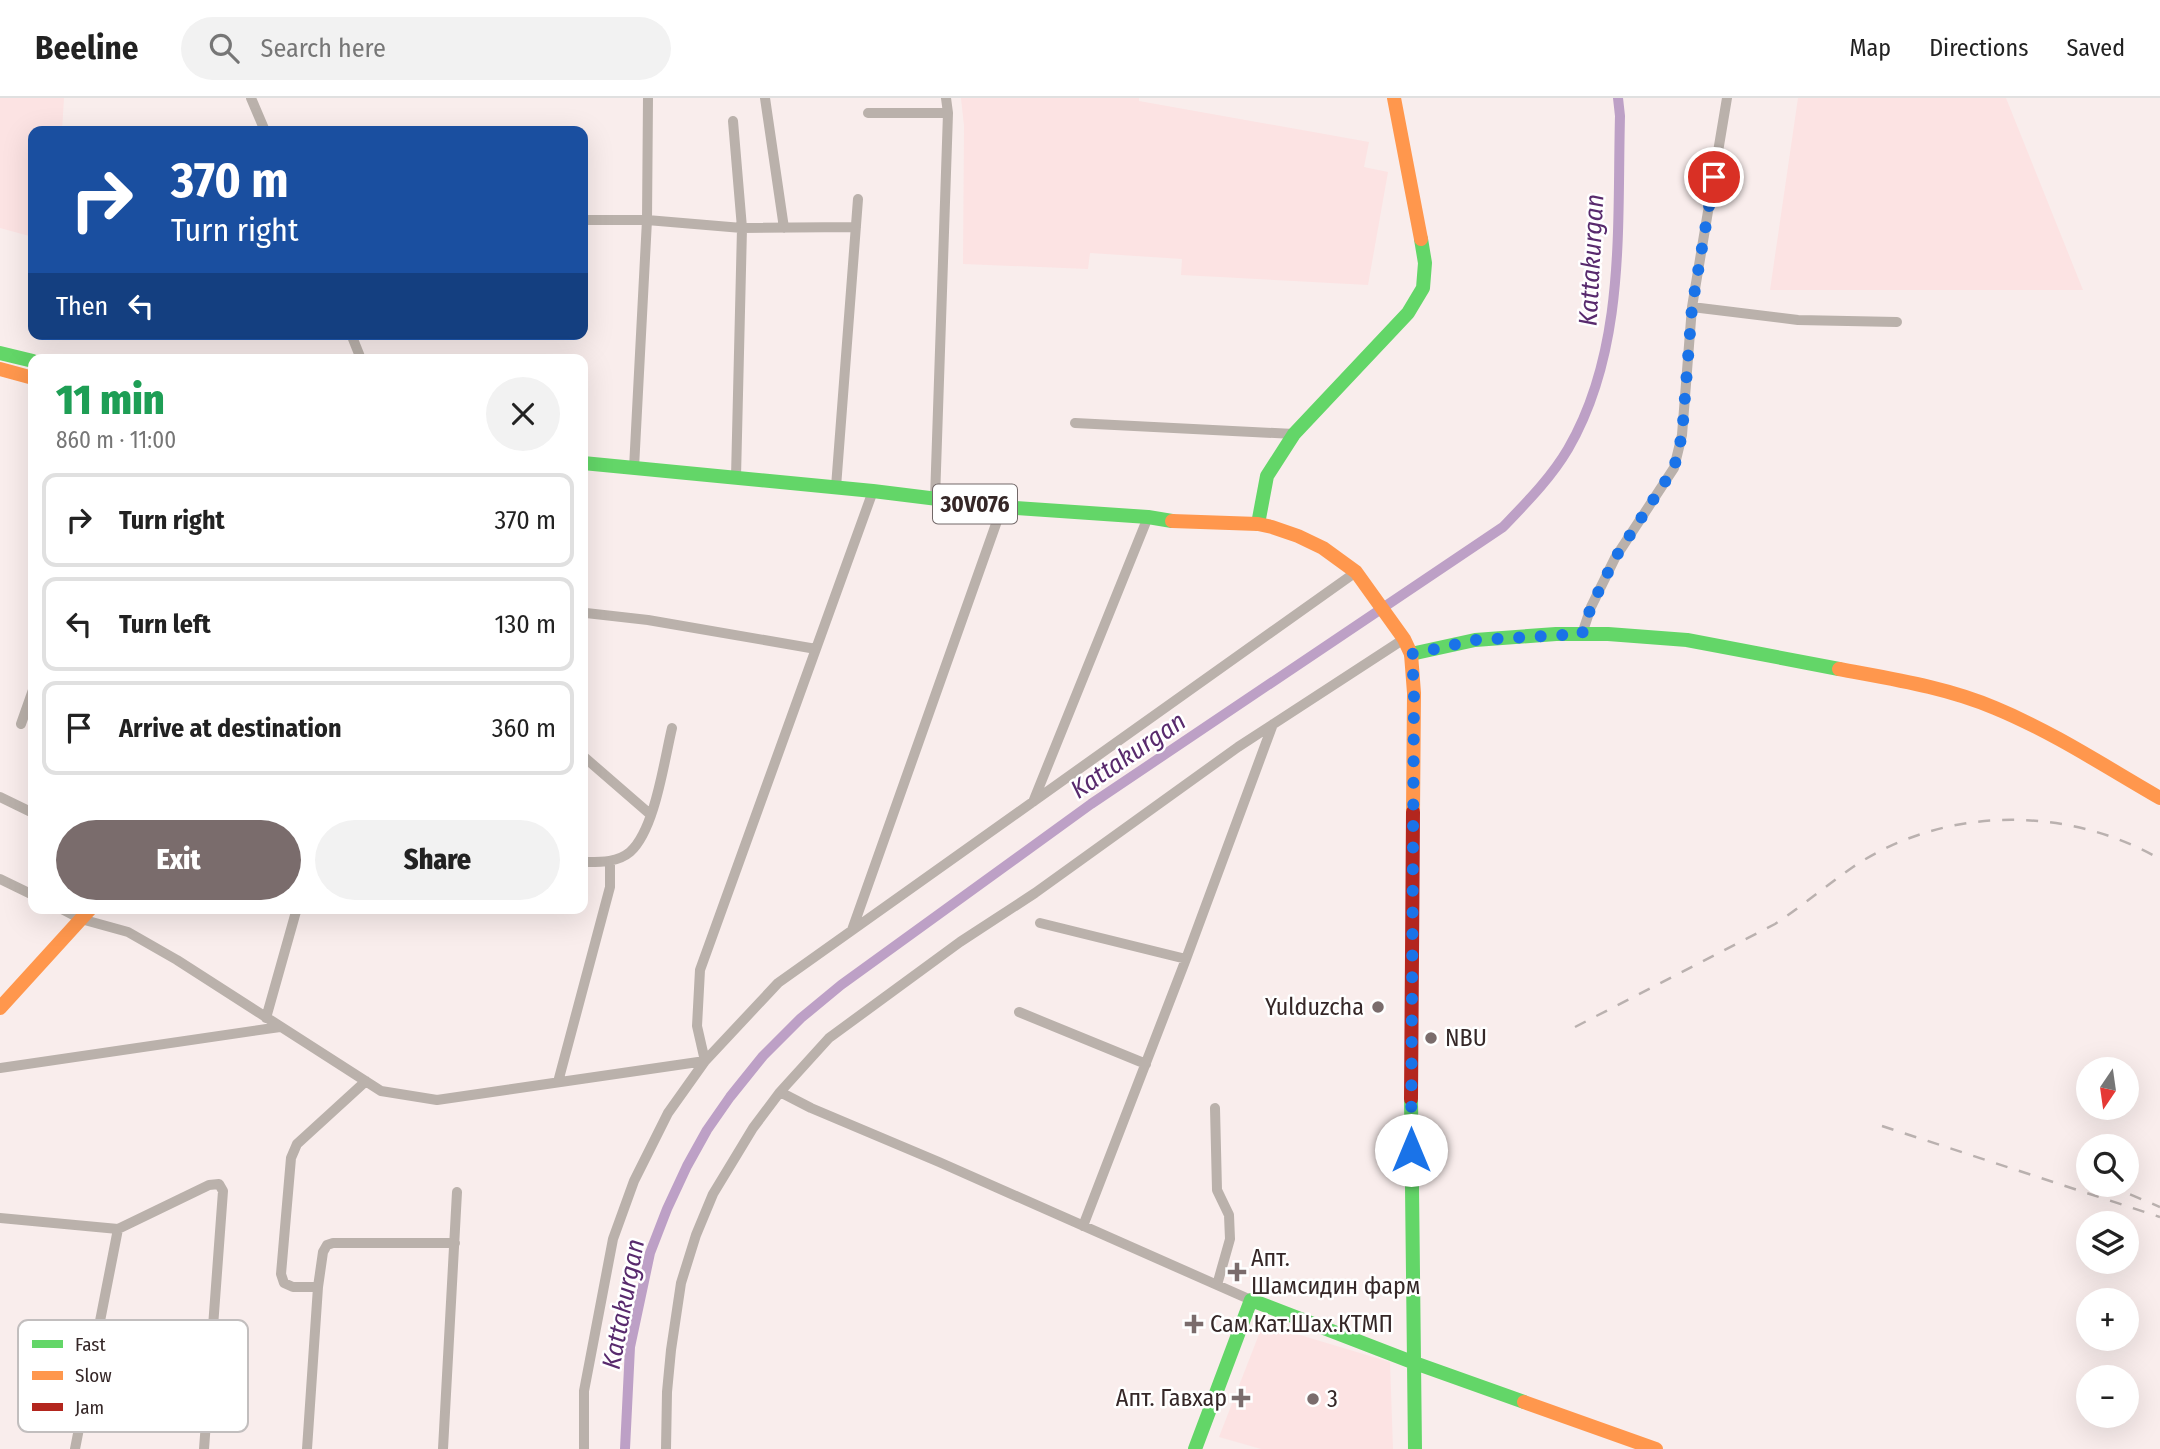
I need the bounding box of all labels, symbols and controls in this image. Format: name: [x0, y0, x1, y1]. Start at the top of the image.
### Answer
search box: [181, 17, 671, 80]
text: Beeline: [35, 28, 139, 68]
icon: search: [205, 29, 243, 67]
text: Search here: [261, 33, 386, 64]
text: Map: [1850, 34, 1891, 62]
text: Directions: [1929, 34, 2028, 62]
text: Saved: [2066, 34, 2125, 62]
pin: [1684, 147, 1744, 207]
text: 370 m: [171, 151, 289, 210]
icon: right: [56, 154, 147, 245]
icon: arrive: [1695, 158, 1733, 196]
water label: Kattakurgan: [1573, 193, 1610, 327]
text: Turn right: [171, 211, 298, 249]
icon: left: [122, 287, 160, 325]
text: Then: [56, 291, 108, 322]
text: 11 min: [56, 375, 165, 425]
button: close: [486, 377, 560, 451]
text: 860 m · 11:00: [56, 426, 176, 454]
road number: 30V076: [933, 484, 1017, 524]
icon: right: [60, 501, 98, 539]
text: Turn right: [119, 505, 225, 536]
text: 370 m: [495, 505, 556, 536]
icon: left: [60, 605, 98, 643]
text: Turn left: [119, 609, 211, 640]
text: 130 m: [494, 609, 556, 640]
water label: Kattakurgan: [1065, 706, 1192, 805]
icon: arrive: [60, 709, 98, 747]
text: Arrive at destination: [119, 713, 342, 744]
text: 360 m: [492, 713, 556, 744]
button: Exit: [56, 820, 301, 900]
button: Share: [315, 820, 560, 900]
place label: Yulduzcha: [1265, 993, 1364, 1021]
marker: Yulduzcha: [1370, 999, 1386, 1015]
place label: NBU: [1445, 1024, 1487, 1052]
marker: NBU: [1423, 1030, 1439, 1046]
north arrow: [2076, 1057, 2138, 1120]
map controls: [2076, 1057, 2139, 1428]
position arrow: [1374, 1113, 1448, 1187]
button: search: [2076, 1134, 2139, 1197]
button: layers: [2076, 1211, 2139, 1274]
water label: Kattakurgan: [596, 1236, 651, 1372]
place label: Апт. Шамсидин фарм: [1251, 1244, 1420, 1300]
marker: Апт. Шамсидин фарм: [1229, 1264, 1245, 1280]
button: +: [2076, 1288, 2139, 1351]
place label: Сам.Кат.Шах.КТМП: [1210, 1310, 1393, 1338]
marker: Сам.Кат.Шах.КТМП: [1184, 1314, 1204, 1334]
legend: [18, 1320, 248, 1432]
text: Fast: [75, 1333, 106, 1356]
text: Slow: [75, 1364, 112, 1387]
button: −: [2076, 1365, 2139, 1428]
place label: Апт. Гавхар: [1116, 1384, 1227, 1412]
place label: 3: [1327, 1385, 1338, 1413]
marker: Апт. Гавхар: [1233, 1390, 1249, 1406]
marker: 3: [1305, 1391, 1321, 1407]
text: Jam: [75, 1396, 104, 1419]

